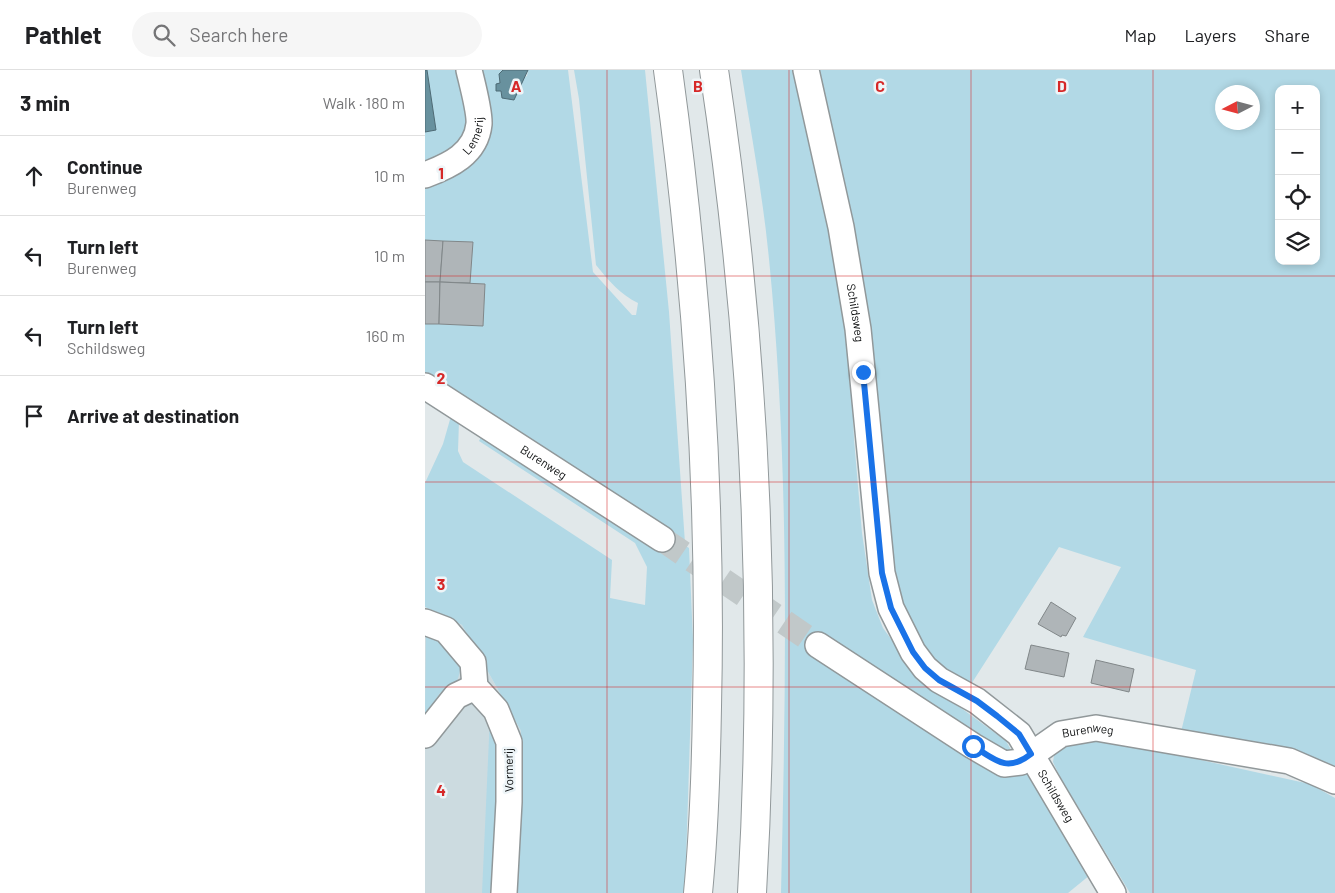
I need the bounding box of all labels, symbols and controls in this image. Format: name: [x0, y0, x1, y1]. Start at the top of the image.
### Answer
search box: [132, 12, 482, 57]
text: Pathlet: [25, 20, 102, 49]
icon: search: [150, 21, 178, 49]
text: Search here: [190, 23, 288, 46]
text: Map: [1124, 24, 1156, 46]
text: Layers: [1184, 24, 1237, 46]
text: Share: [1265, 24, 1310, 46]
text: A: [511, 76, 522, 95]
text: B: [693, 76, 703, 95]
text: C: [875, 76, 885, 95]
text: D: [1057, 76, 1067, 95]
north arrow: [1215, 85, 1260, 130]
map controls: [1275, 85, 1320, 265]
button: +: [1275, 85, 1320, 130]
text: 3 min: [20, 90, 70, 115]
text: Walk · 180 m: [323, 93, 405, 112]
street label: Lemerij: [459, 117, 485, 157]
button: −: [1275, 130, 1320, 175]
text: Continue: [67, 155, 143, 178]
icon: ahead: [20, 162, 48, 190]
text: 1: [438, 163, 444, 182]
text: 10 m: [374, 166, 405, 185]
button: locate: [1275, 175, 1320, 220]
text: Burenweg: [67, 178, 137, 197]
button: layers: [1275, 220, 1320, 265]
text: Turn left: [67, 235, 138, 258]
icon: left: [20, 242, 48, 270]
text: 10 m: [374, 246, 405, 265]
text: Burenweg: [67, 258, 137, 277]
street label: Schildsweg: [845, 283, 867, 343]
text: Turn left: [67, 315, 138, 338]
icon: left: [20, 322, 48, 350]
text: 160 m: [366, 326, 405, 345]
text: Schildsweg: [67, 338, 145, 357]
route end: [852, 361, 875, 384]
text: 2: [437, 368, 446, 387]
icon: arrive: [20, 402, 48, 430]
text: Arrive at destination: [67, 404, 239, 427]
street label: Burenweg: [518, 442, 570, 482]
text: 3: [437, 574, 445, 593]
street label: Burenweg: [1061, 720, 1115, 740]
route start: [962, 735, 985, 758]
street label: Vormerij: [501, 748, 515, 792]
street label: Schildsweg: [1035, 767, 1077, 824]
text: 4: [436, 780, 446, 799]

